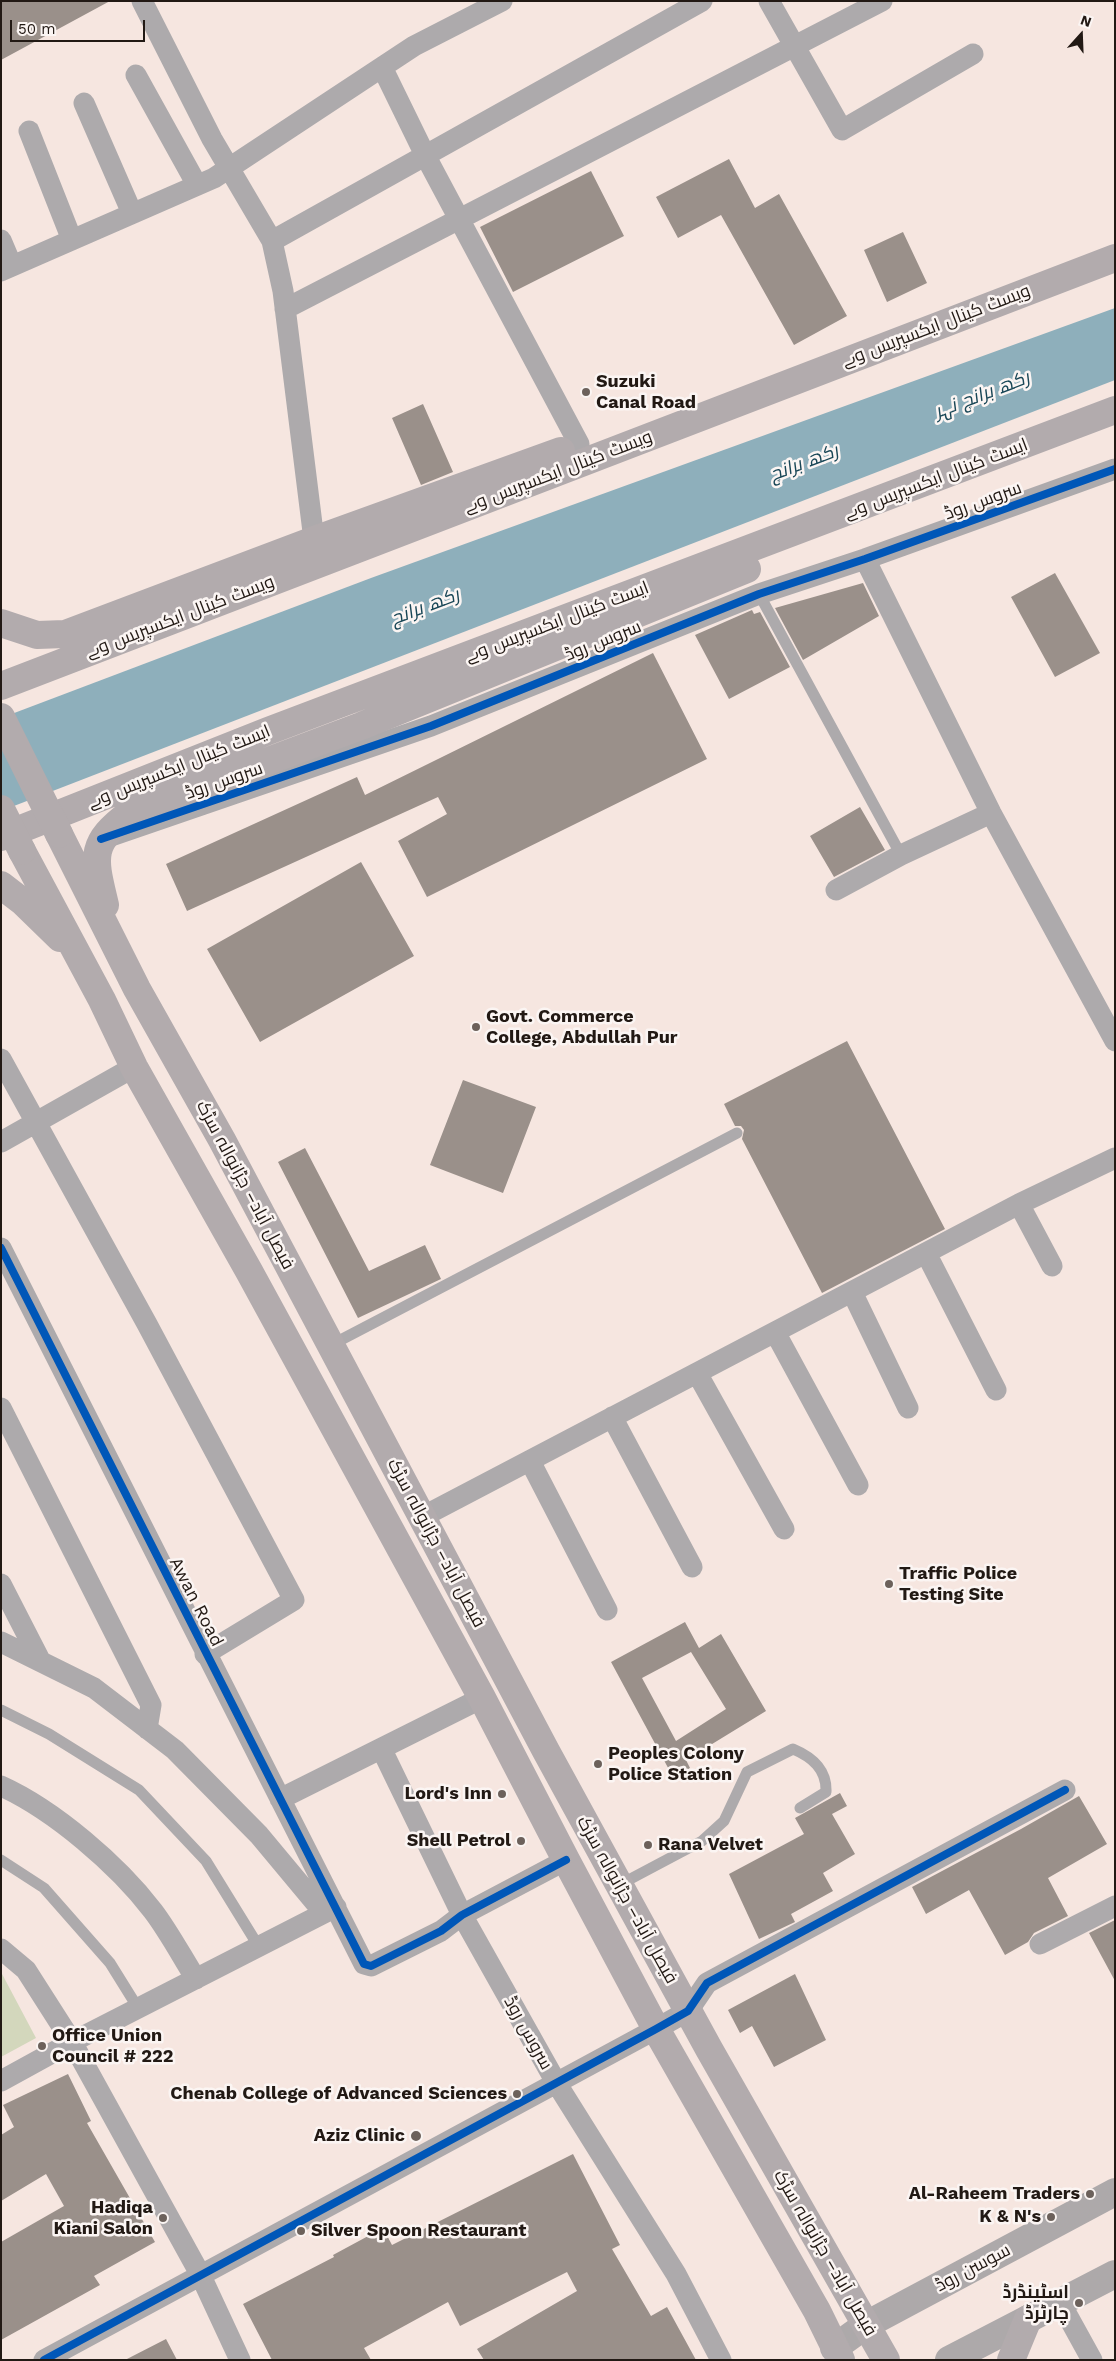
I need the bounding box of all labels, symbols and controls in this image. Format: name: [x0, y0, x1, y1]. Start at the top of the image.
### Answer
scale bar: [12, 10, 148, 42]
north arrow: [1056, 10, 1106, 60]
text: N: [1079, 12, 1094, 30]
text: 50 m: [18, 20, 55, 38]
street label: ویسٹ کینال ایکسپریس وے: [839, 280, 1033, 372]
water label: رکھ برانچ نہر: [931, 366, 1033, 424]
place label: Suzuki Canal Road: [596, 371, 696, 414]
marker: Suzuki Canal Road: [580, 386, 592, 398]
street label: ویسٹ کینال ایکسپریس وے: [461, 426, 655, 518]
street label: ایسٹ کینال ایکسپریس وے: [841, 434, 1031, 524]
water label: رکھ برانچ: [766, 440, 842, 486]
street label: سروس روڈ: [941, 477, 1025, 525]
street label: ویسٹ کینال ایکسپریس وے: [83, 571, 277, 663]
street label: ایسٹ کینال ایکسپریس وے: [462, 577, 652, 667]
water label: رکھ برانچ: [387, 584, 463, 630]
street label: سروس روڈ: [561, 616, 645, 666]
street label: ایسٹ کینال ایکسپریس وے: [84, 720, 274, 814]
street label: سروس روڈ: [182, 758, 266, 804]
place label: Govt. Commerce College, Abdullah Pur: [486, 1006, 678, 1048]
marker: Govt. Commerce College, Abdullah Pur: [470, 1021, 482, 1033]
street label: فیصل آباد– جڑانوالہ سڑک: [191, 1097, 299, 1273]
street label: فیصل آباد– جڑانوالہ سڑک: [382, 1455, 490, 1631]
street label: Awan Road: [164, 1554, 228, 1650]
place label: Traffic Police Testing Site: [899, 1563, 1017, 1606]
marker: Traffic Police Testing Site: [883, 1578, 895, 1590]
place label: Peoples Colony Police Station: [608, 1743, 744, 1786]
marker: Peoples Colony Police Station: [592, 1758, 604, 1770]
place label: Lord's Inn: [404, 1783, 492, 1805]
marker: Lord's Inn: [496, 1788, 508, 1800]
street label: فیصل آباد– جڑانوالہ سڑک: [572, 1812, 682, 1988]
place label: Shell Petrol: [407, 1830, 511, 1852]
place label: Rana Velvet: [658, 1834, 763, 1856]
marker: Shell Petrol: [515, 1835, 527, 1847]
marker: Rana Velvet: [642, 1839, 654, 1851]
street label: سروس روڈ: [499, 1992, 557, 2074]
place label: Office Union Council # 222: [52, 2025, 174, 2068]
marker: Office Union Council # 222: [36, 2040, 48, 2052]
place label: Chenab College of Advanced Sciences: [170, 2083, 507, 2105]
marker: Chenab College of Advanced Sciences: [511, 2088, 523, 2100]
place label: Aziz Clinic: [314, 2125, 405, 2147]
marker: Aziz Clinic: [409, 2129, 423, 2143]
street label: فیصل آباد– جڑانوالہ سڑک: [769, 2166, 881, 2340]
place label: Al-Raheem Traders: [909, 2183, 1080, 2205]
marker: Al-Raheem Traders: [1084, 2188, 1096, 2200]
place label: Hadiqa Kiani Salon: [54, 2197, 153, 2240]
place label: K & N's: [979, 2206, 1041, 2228]
marker: K & N's: [1045, 2211, 1057, 2223]
marker: Hadiqa Kiani Salon: [157, 2212, 169, 2224]
place label: Silver Spoon Restaurant: [311, 2220, 526, 2242]
marker: Silver Spoon Restaurant: [295, 2225, 307, 2237]
street label: سوسن روڈ: [932, 2239, 1014, 2297]
place label: اسٹینڈرڈ چارٹرڈ: [1002, 2282, 1069, 2324]
marker: اسٹینڈرڈ چارٹرڈ: [1073, 2297, 1085, 2309]

